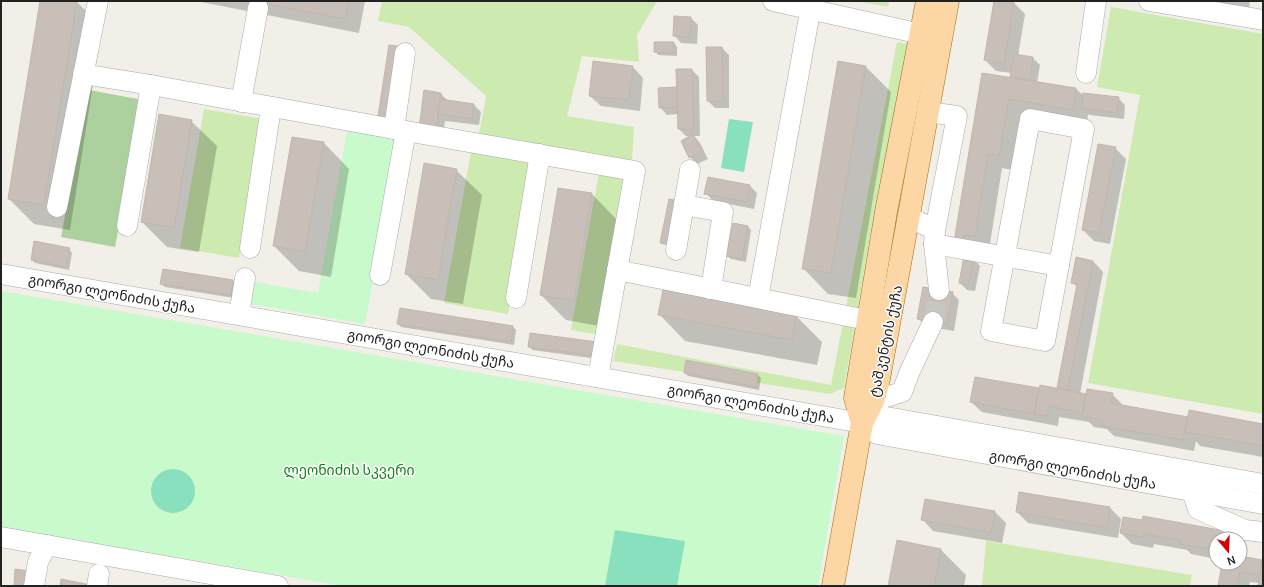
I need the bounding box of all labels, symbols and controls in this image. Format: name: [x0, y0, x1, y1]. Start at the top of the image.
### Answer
street label: გიორგი ლეონიძის ქუჩა: [27, 269, 197, 317]
street label: ტაშკენტის ქუჩა: [864, 283, 906, 399]
street label: გიორგი ლეონიძის ქუჩა: [346, 324, 516, 372]
street label: გიორგი ლეონიძის ქუჩა: [666, 379, 836, 427]
street label: გიორგი ლეონიძის ქუჩა: [988, 445, 1158, 493]
park label: ლეონიძის სკვერი: [284, 460, 414, 479]
north arrow: [1208, 531, 1248, 571]
text: N: [1225, 553, 1238, 569]

